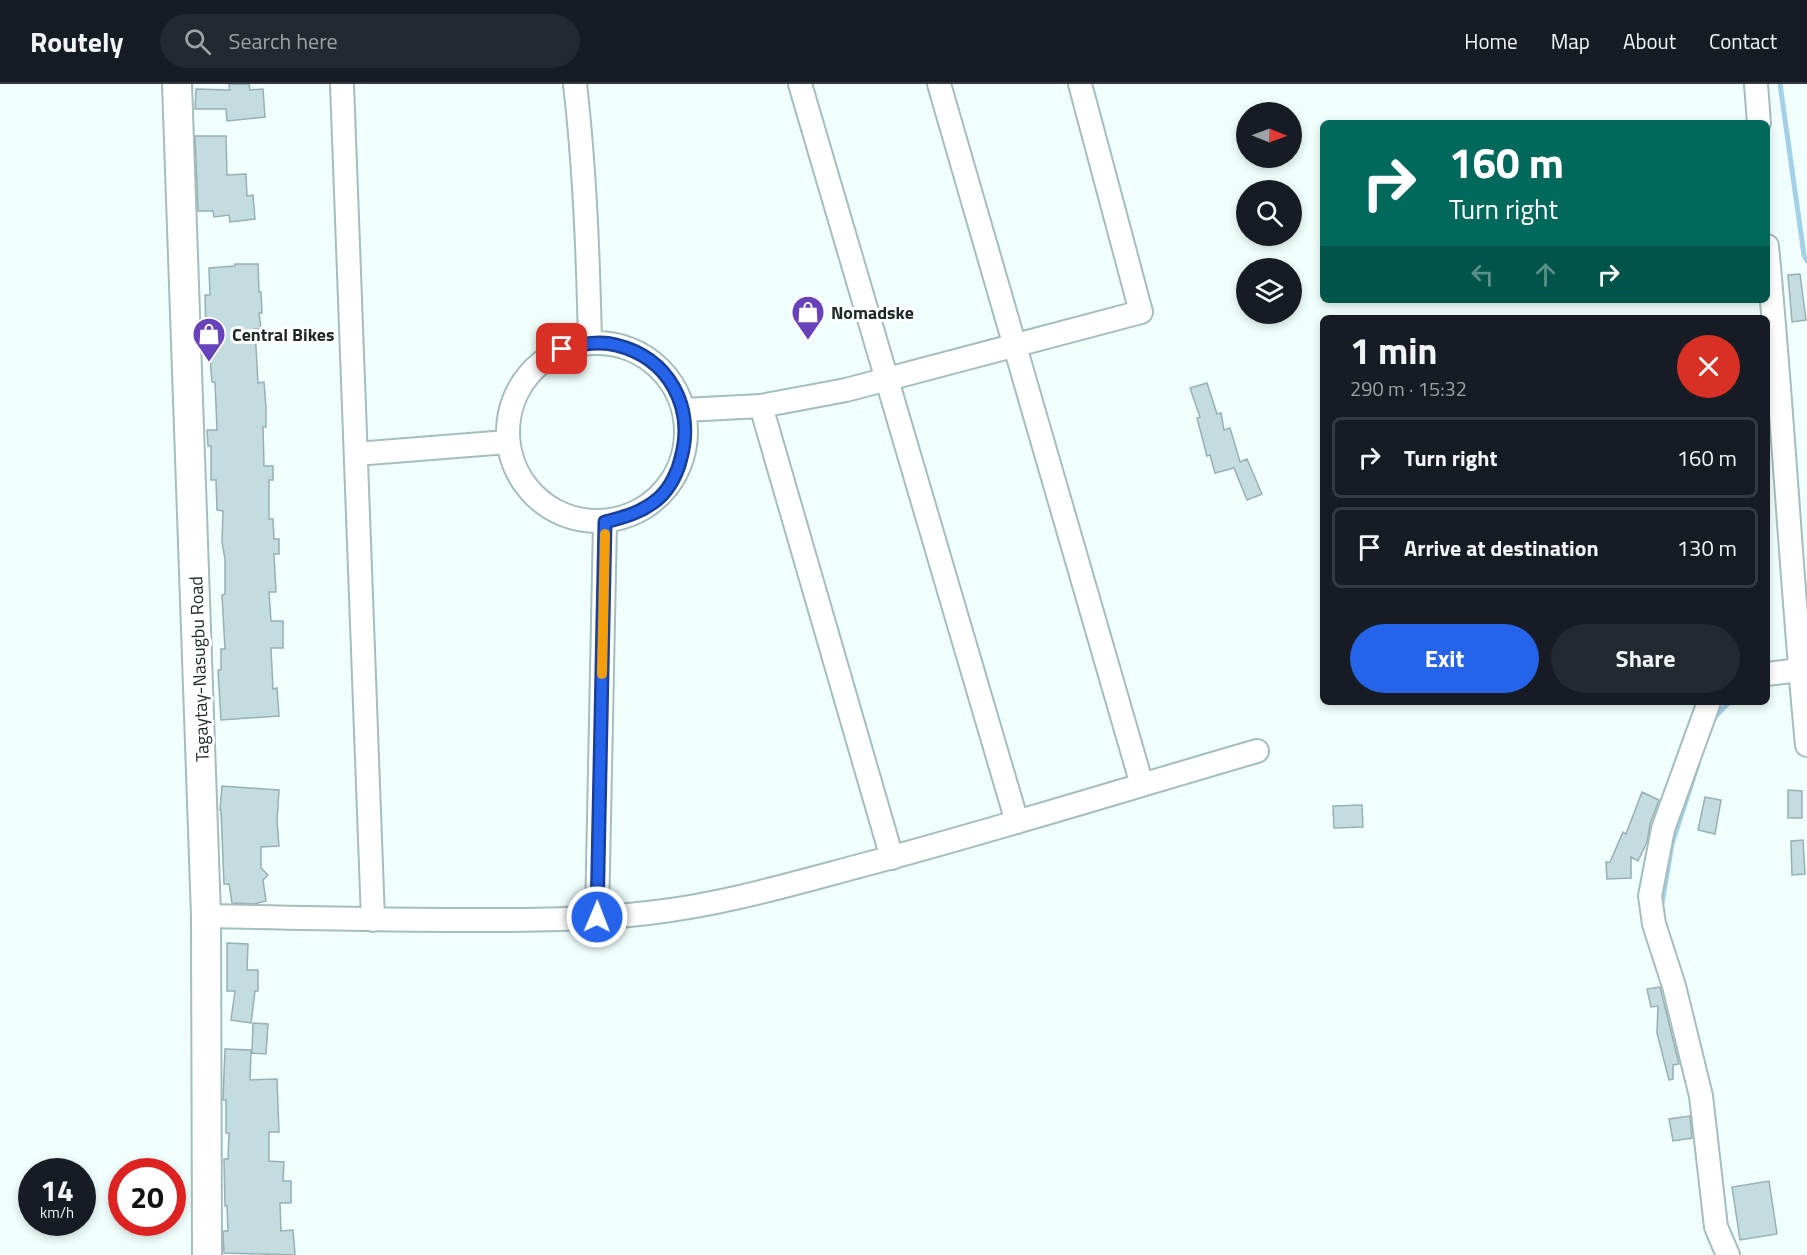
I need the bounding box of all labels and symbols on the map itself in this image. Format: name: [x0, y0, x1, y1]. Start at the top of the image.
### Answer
north arrow: [1236, 102, 1302, 168]
shop icon: Nomadske: [790, 294, 826, 341]
place label: Nomadske: [831, 299, 914, 326]
shop icon: Central Bikes: [191, 316, 227, 363]
place label: Central Bikes: [232, 321, 334, 348]
pin: [536, 323, 587, 374]
street label: Tagaytay-Nasugbu Road: [182, 576, 216, 762]
position arrow: [565, 885, 629, 949]
speed limit sign: 20: [108, 1158, 186, 1236]

